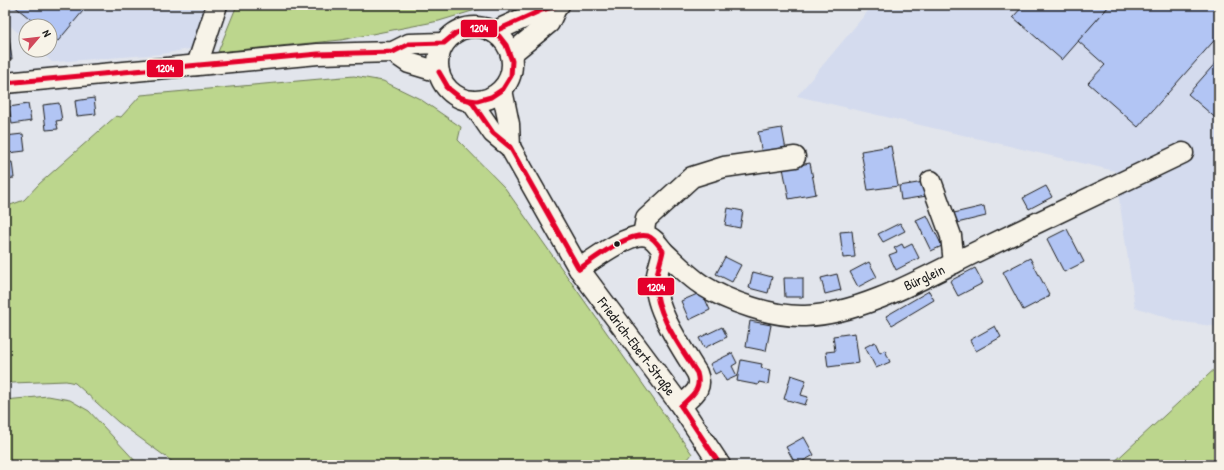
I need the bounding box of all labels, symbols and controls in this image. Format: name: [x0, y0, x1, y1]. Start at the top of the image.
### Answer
north arrow: [18, 18, 58, 58]
line badge: 1204: [460, 19, 498, 38]
text: 1204: [470, 21, 488, 35]
text: N: [39, 27, 54, 39]
line badge: 1204: [146, 59, 184, 78]
text: 1204: [156, 61, 174, 75]
unlabelled marker: [612, 239, 622, 249]
street label: Bürglein: [900, 259, 948, 296]
line badge: 1204: [637, 277, 675, 296]
text: 1204: [647, 280, 665, 294]
street label: Friedrich-Ebert-Straße: [592, 292, 681, 400]

